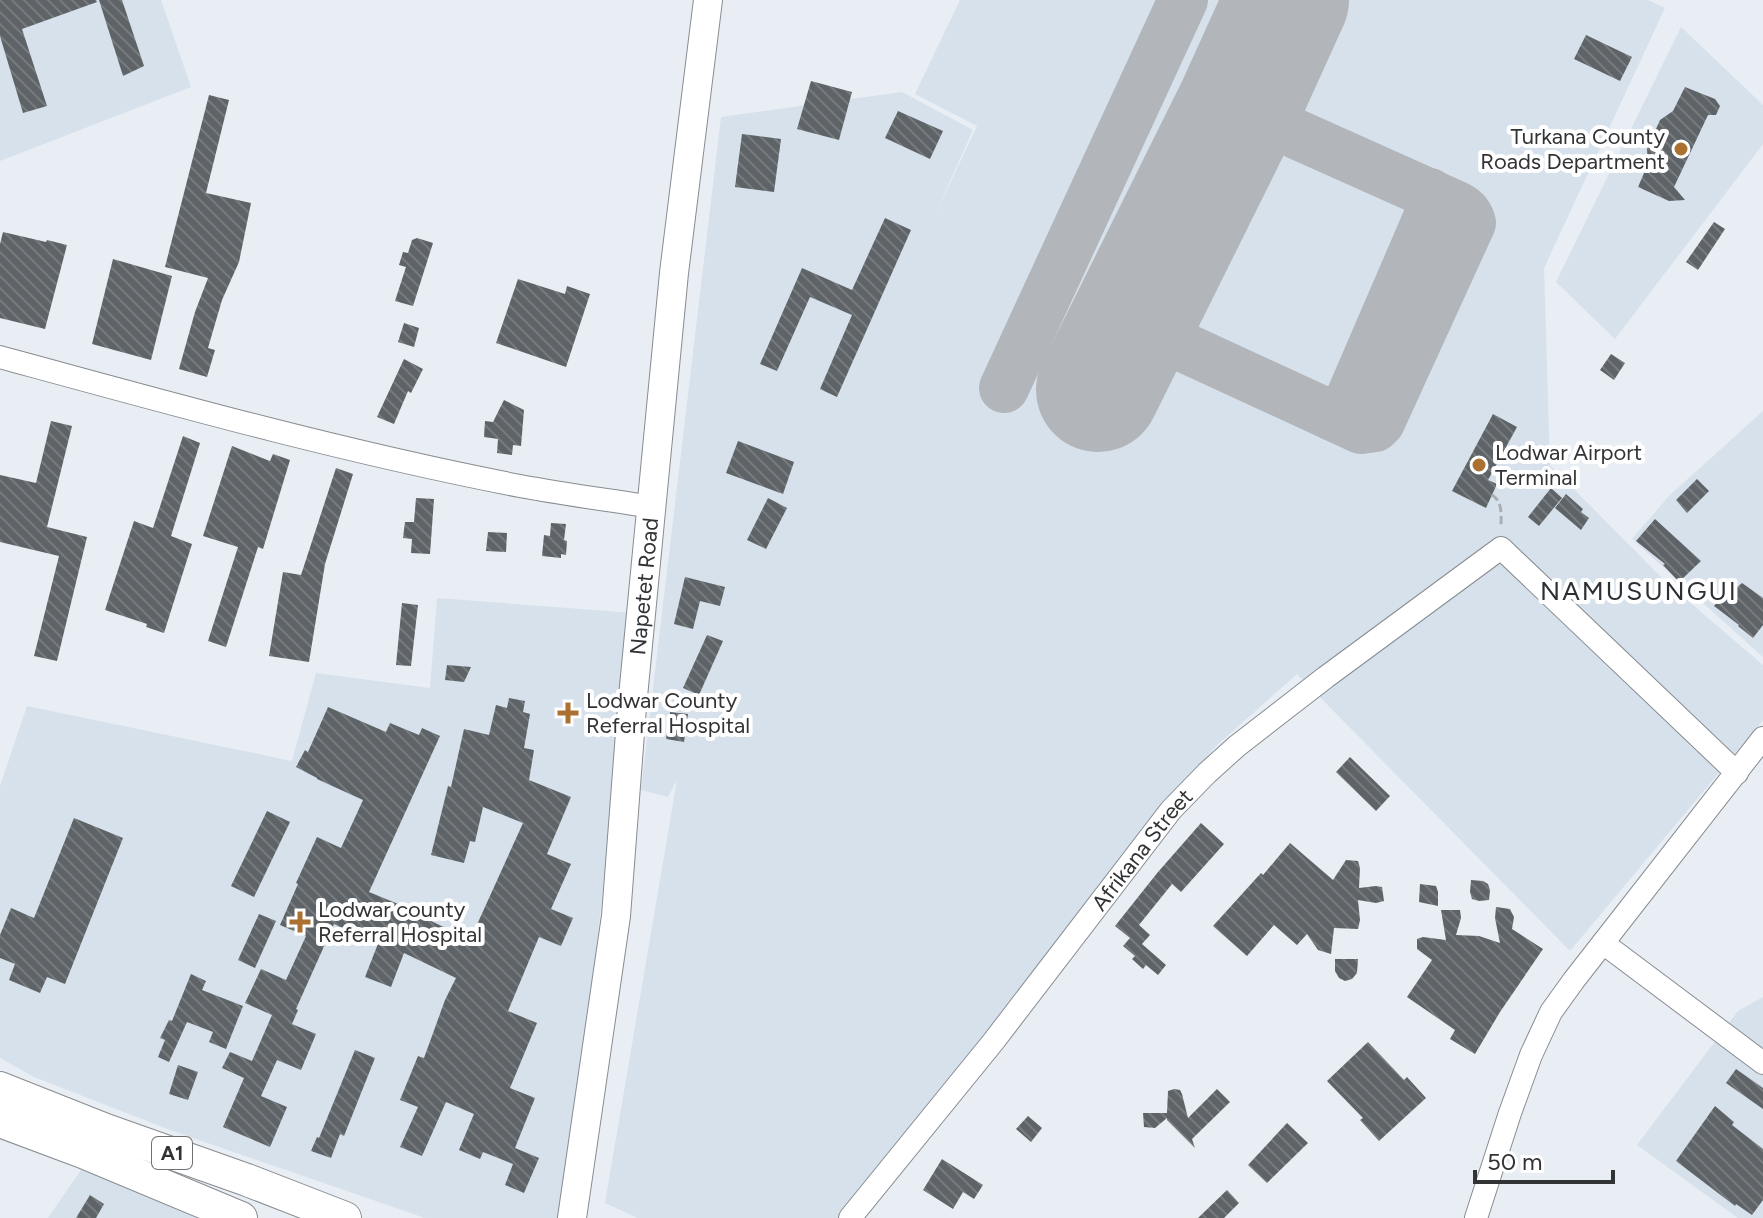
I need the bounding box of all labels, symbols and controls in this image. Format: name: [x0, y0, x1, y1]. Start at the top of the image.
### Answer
place label: Turkana County Roads Department: [1480, 123, 1665, 175]
marker: Turkana County Roads Department: [1672, 140, 1690, 158]
place label: Lodwar Airport Terminal: [1495, 439, 1642, 491]
marker: Lodwar Airport Terminal: [1470, 456, 1488, 474]
street label: Napetet Road: [624, 516, 664, 656]
district label: NAMUSUNGUI: [1540, 575, 1738, 607]
place label: Lodwar County Referral Hospital: [586, 687, 750, 739]
marker: Lodwar County Referral Hospital: [557, 702, 579, 724]
street label: Afrikana Street: [1086, 783, 1198, 916]
place label: Lodwar county Referral Hospital: [318, 896, 482, 948]
marker: Lodwar county Referral Hospital: [289, 911, 311, 933]
scale bar: [1475, 1134, 1613, 1184]
road number: A1: [152, 1137, 192, 1169]
text: 50 m: [1487, 1147, 1543, 1176]

